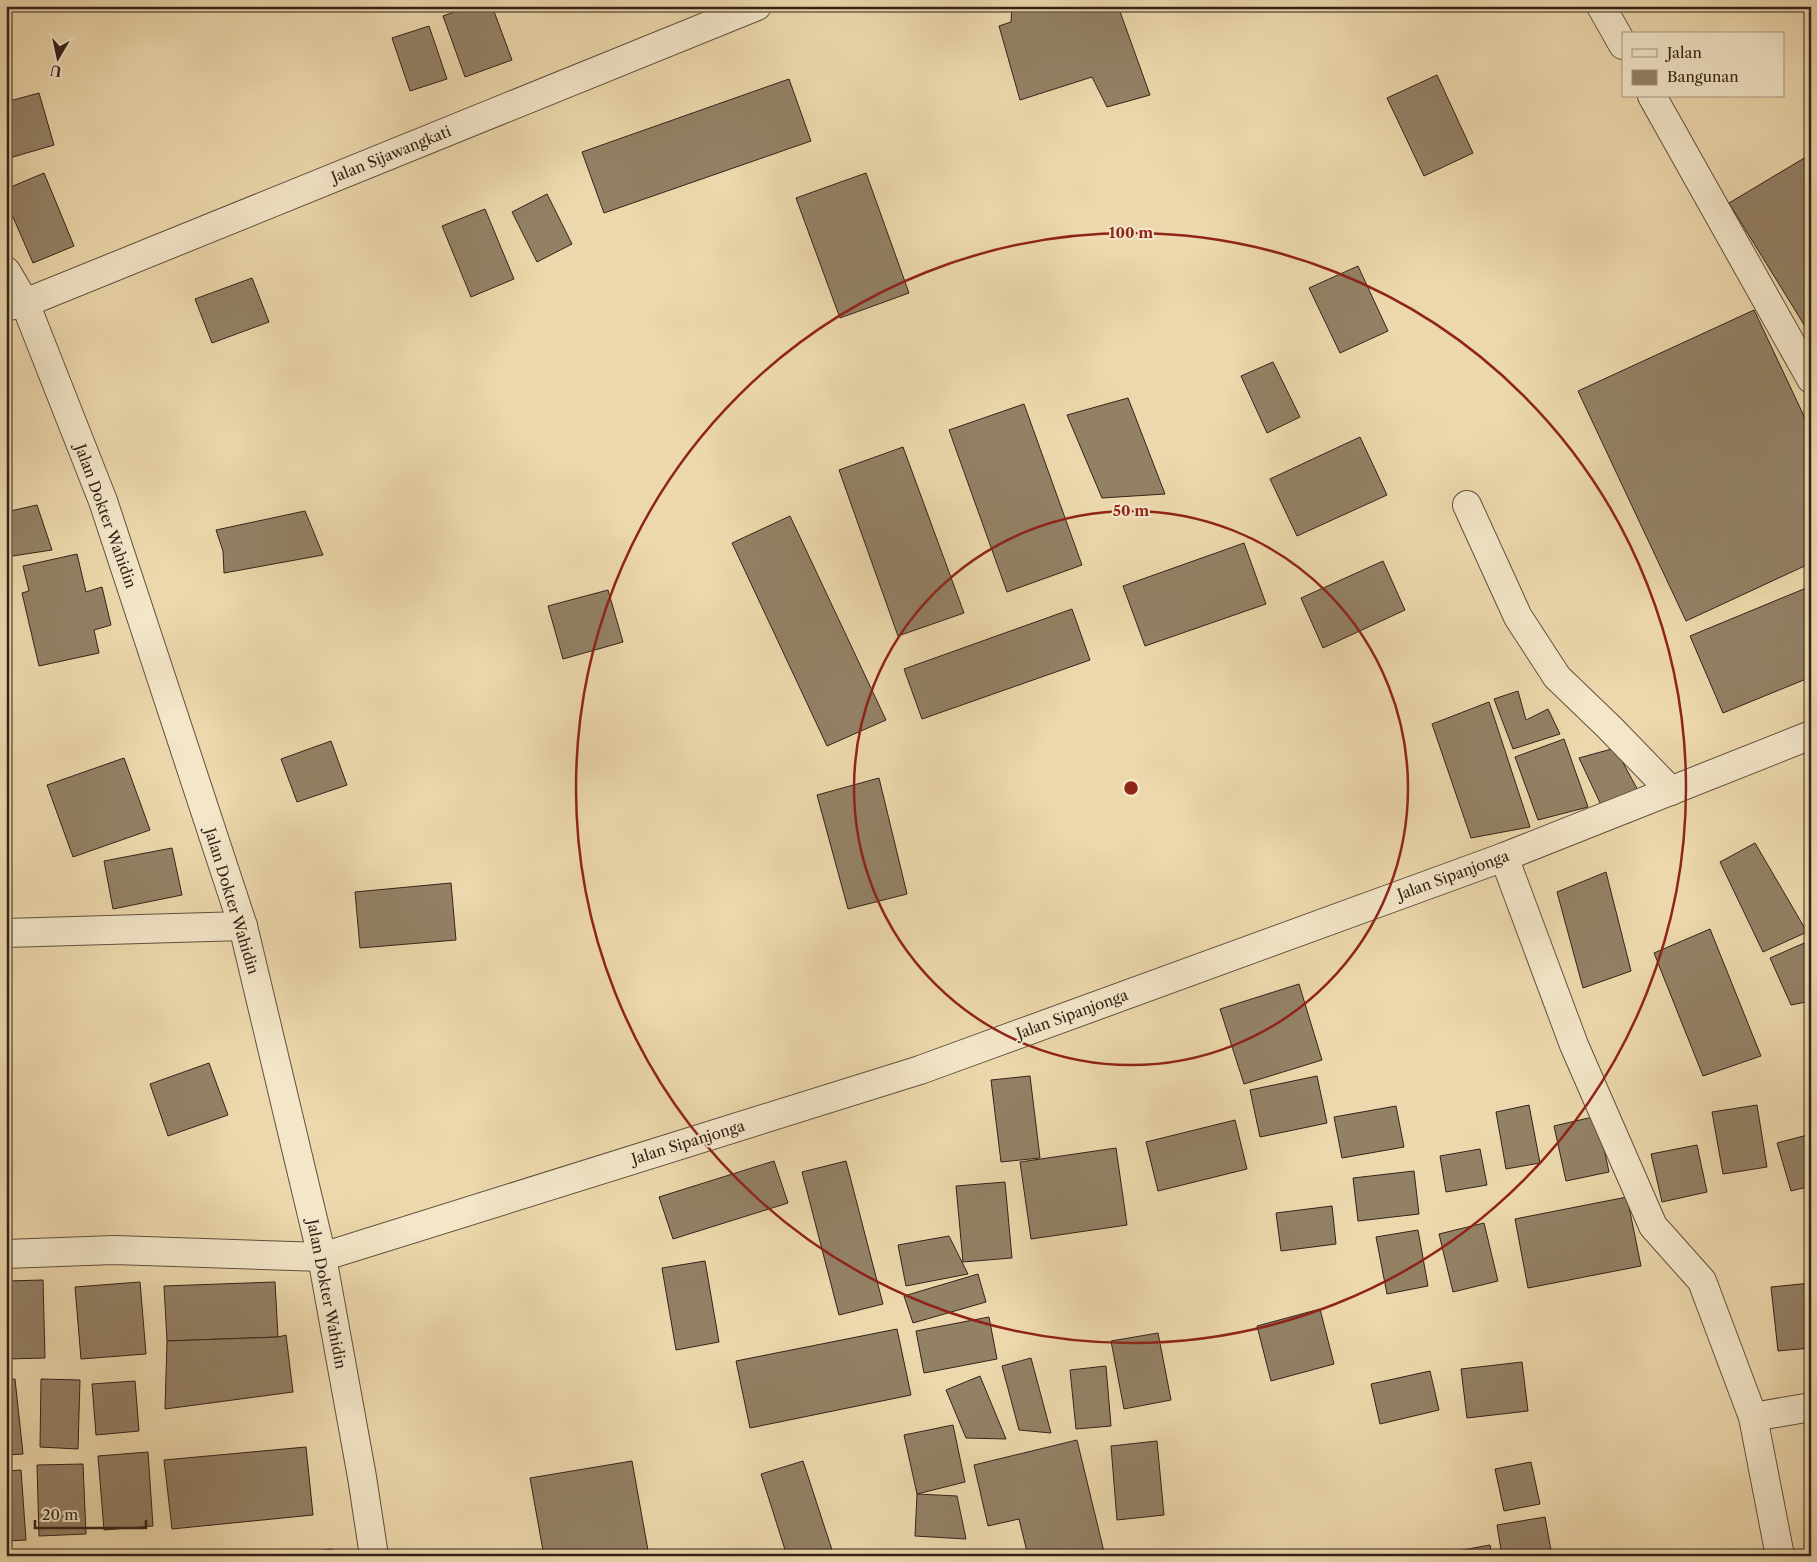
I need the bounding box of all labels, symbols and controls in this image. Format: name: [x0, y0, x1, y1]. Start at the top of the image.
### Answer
north arrow: [32, 32, 82, 82]
legend: [1622, 32, 1784, 98]
text: Jalan: [1665, 43, 1702, 62]
text: U: [48, 61, 63, 81]
text: Bangunan: [1667, 67, 1739, 86]
street label: Jalan Sijawangkati: [327, 121, 454, 187]
text: 100 m: [1109, 223, 1153, 242]
street label: Jalan Dokter Wahidin: [70, 439, 141, 591]
text: 50 m: [1113, 501, 1149, 520]
centre of rings: [1122, 779, 1140, 797]
street label: Jalan Dokter Wahidin: [200, 824, 263, 977]
street label: Jalan Sipanjonga: [1393, 846, 1512, 905]
street label: Jalan Sipanjonga: [1012, 985, 1131, 1044]
street label: Jalan Sipanjonga: [627, 1116, 747, 1169]
street label: Jalan Dokter Wahidin: [303, 1216, 351, 1371]
scale bar: [35, 1497, 146, 1529]
text: 20 m: [42, 1505, 78, 1524]

